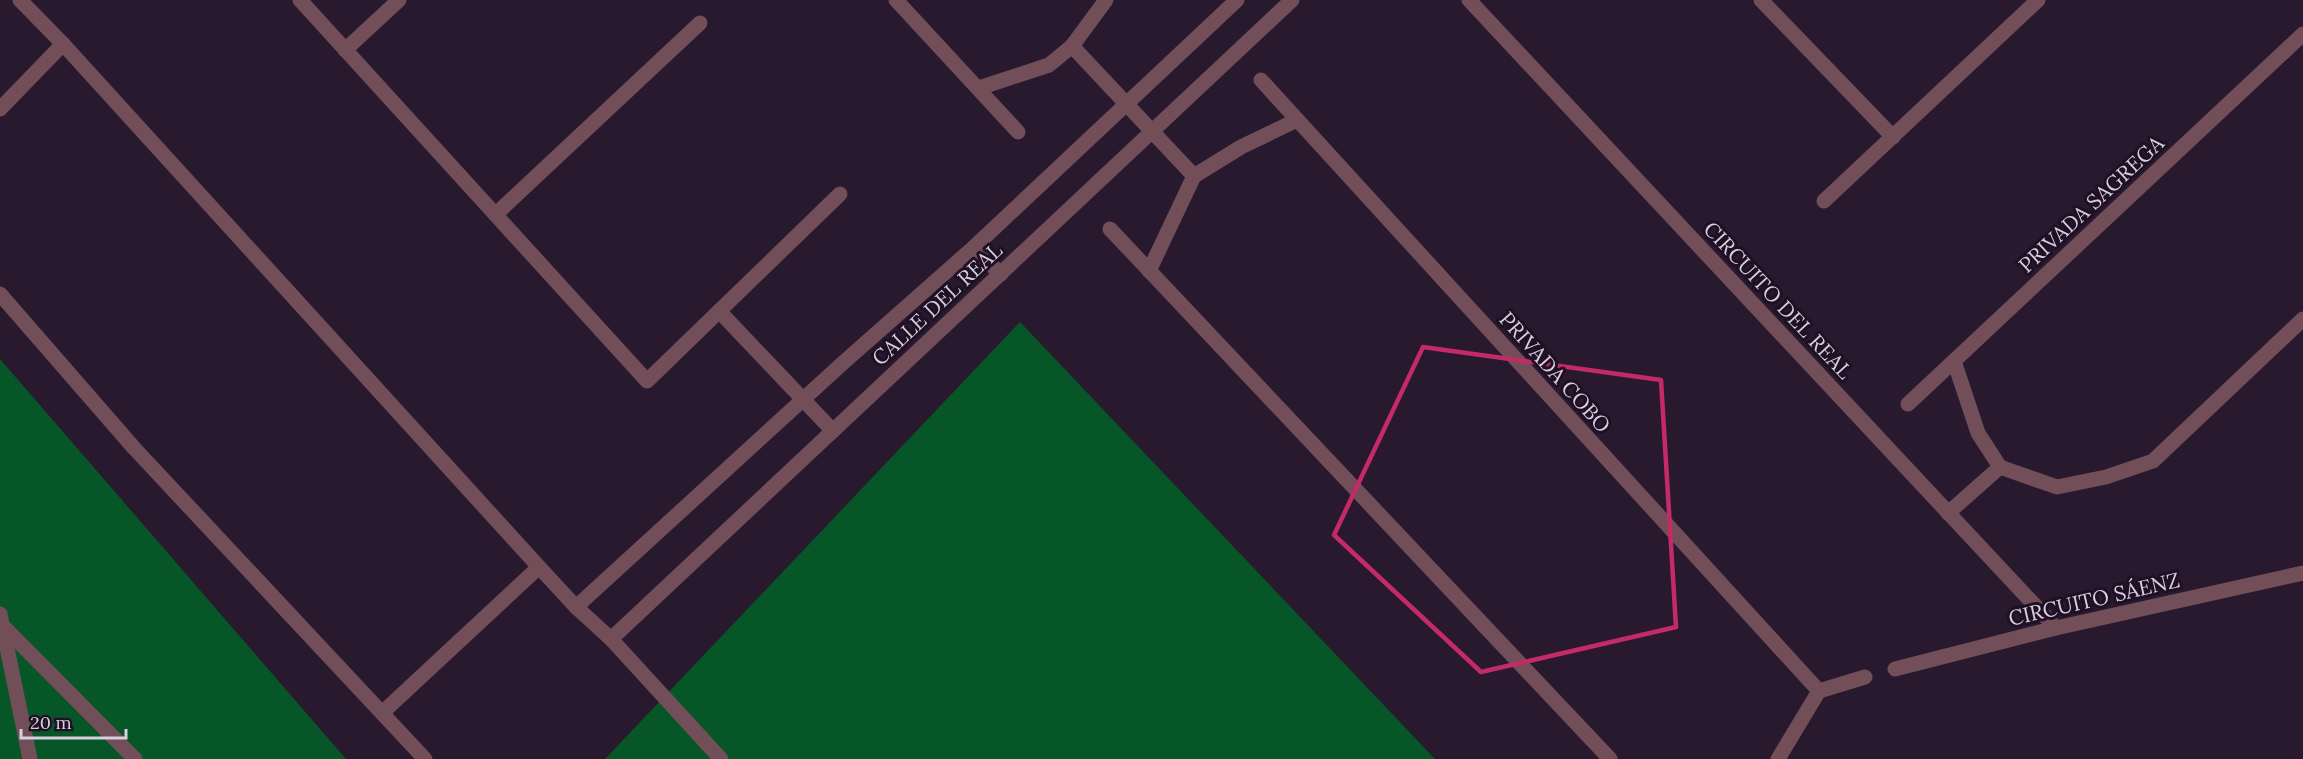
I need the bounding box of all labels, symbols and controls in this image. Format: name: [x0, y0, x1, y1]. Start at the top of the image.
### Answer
street label: PRIVADA SAGREGA: [2013, 129, 2170, 278]
street label: CIRCUITO DEL REAL: [1698, 216, 1858, 384]
street label: CALLE DEL REAL: [866, 237, 1008, 371]
street label: PRIVADA COBO: [1494, 306, 1616, 438]
street label: CIRCUITO SÁENZ: [2006, 566, 2182, 632]
scale bar: [21, 702, 126, 740]
text: 20 m: [30, 711, 72, 734]

